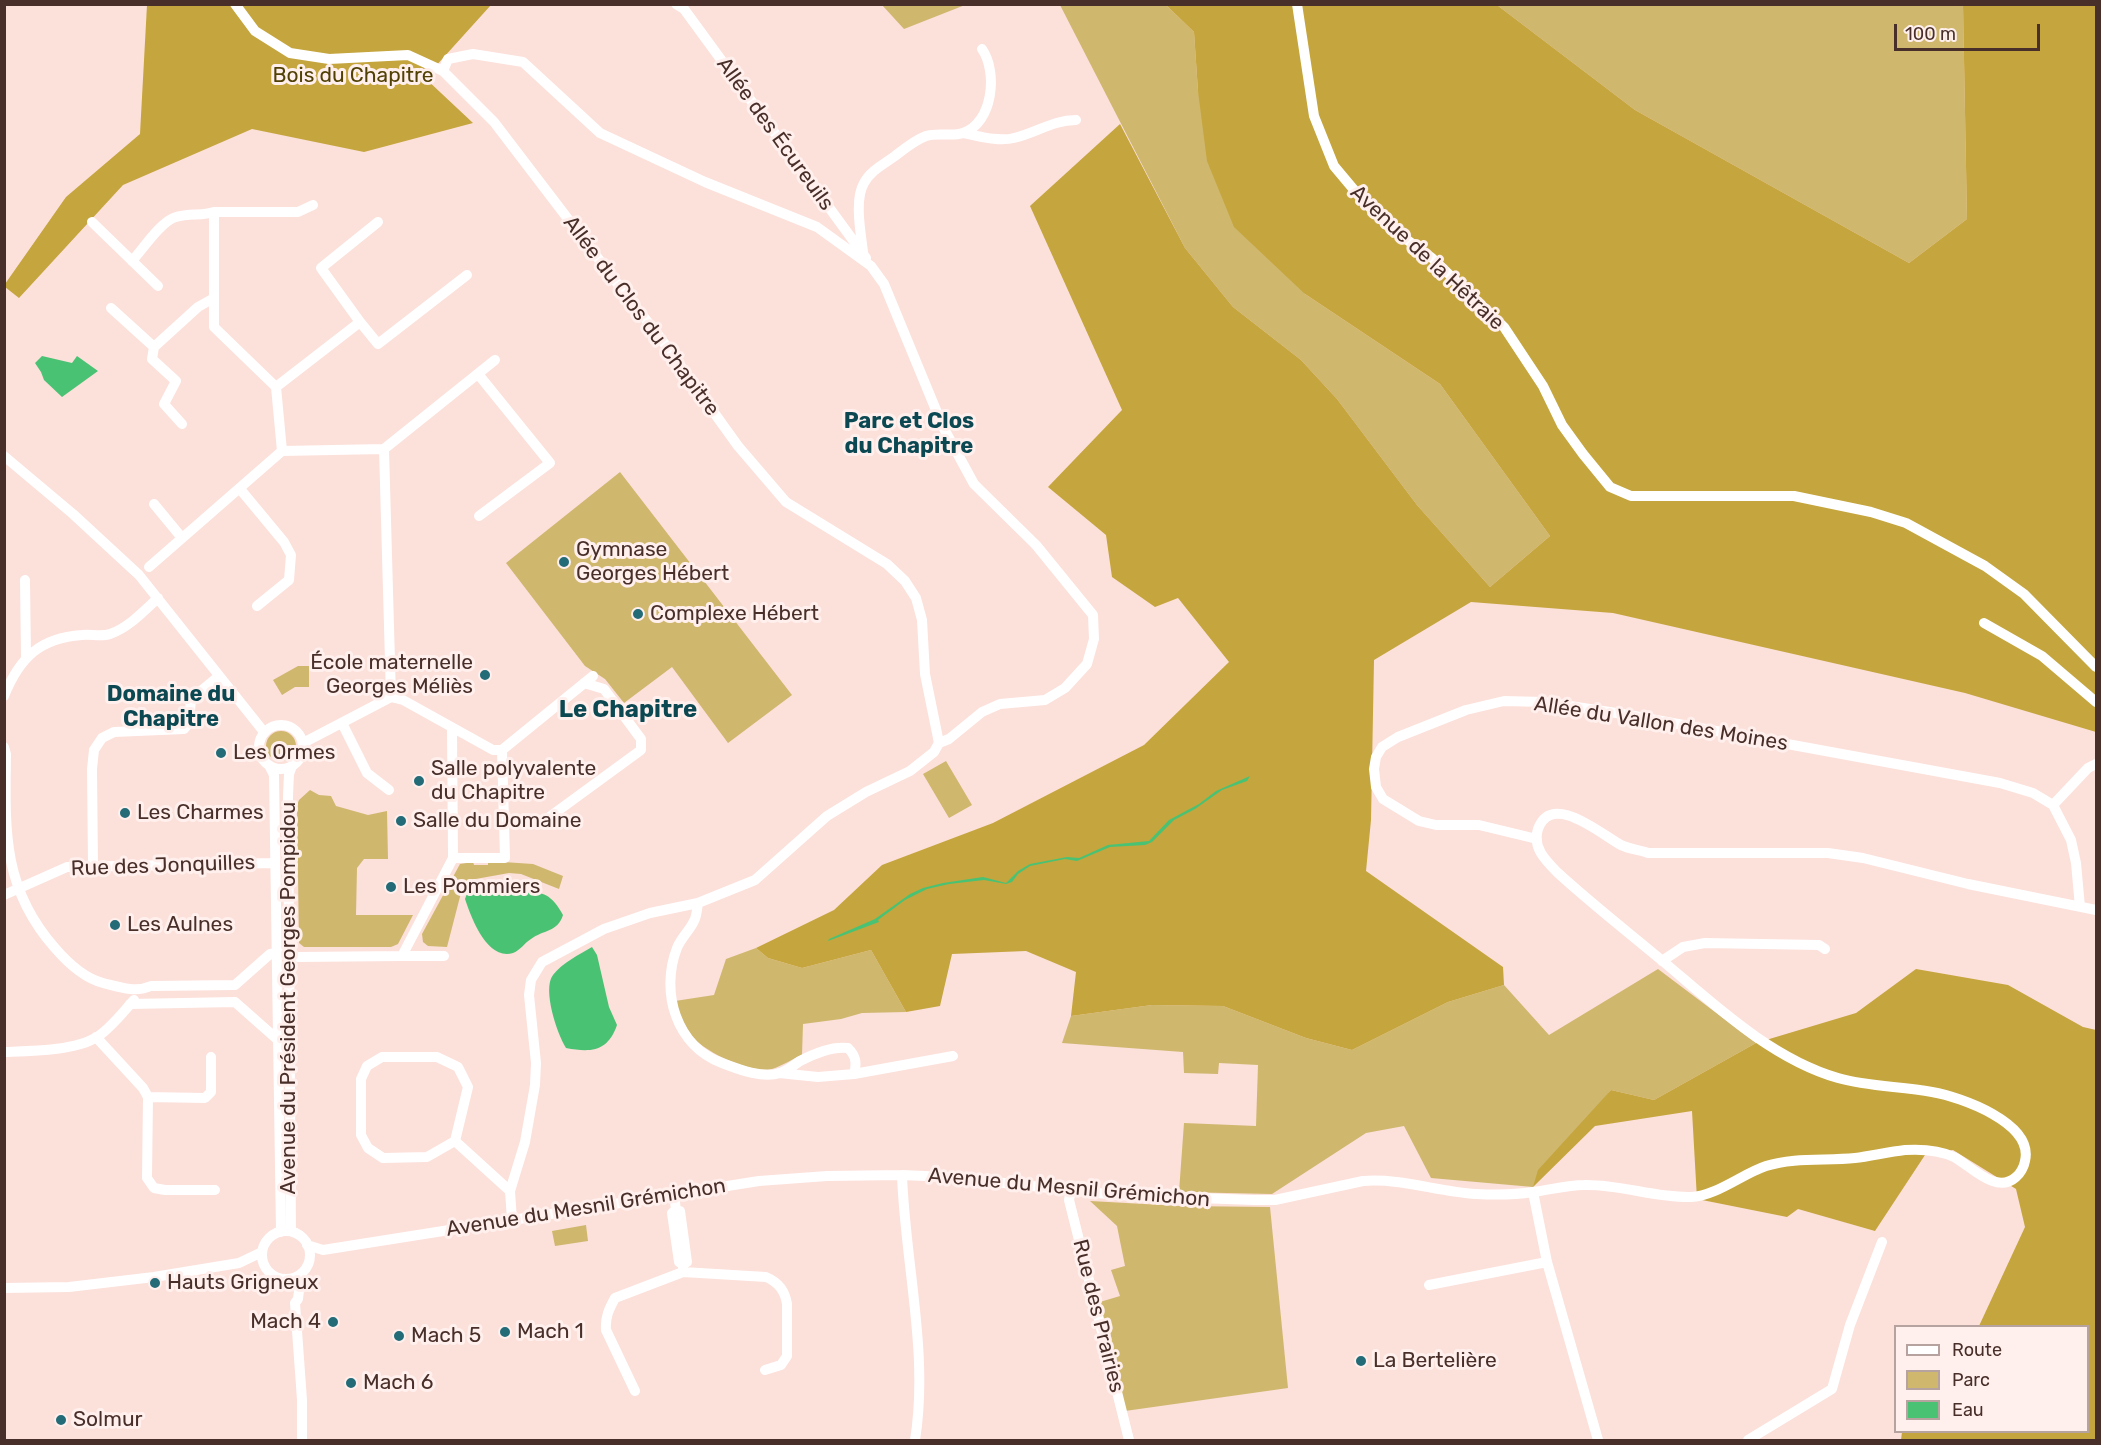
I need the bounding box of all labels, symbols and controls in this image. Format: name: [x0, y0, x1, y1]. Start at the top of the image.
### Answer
scale bar: [1897, 12, 2042, 50]
text: 100 m: [1905, 23, 1956, 45]
street label: Allée des Écureuils: [711, 53, 839, 215]
park label: Bois du Chapitre: [272, 63, 434, 89]
street label: Avenue de la Hêtraie: [1345, 180, 1509, 336]
street label: Allée du Clos du Chapitre: [557, 211, 725, 421]
district label: Parc et Clos du Chapitre: [844, 409, 974, 460]
place label: Gymnase Georges Hébert: [576, 537, 729, 587]
marker: Gymnase Georges Hébert: [557, 555, 571, 569]
place label: Complexe Hébert: [650, 601, 819, 627]
marker: Complexe Hébert: [631, 607, 645, 621]
place label: École maternelle Georges Méliès: [310, 650, 473, 700]
marker: École maternelle Georges Méliès: [478, 668, 492, 682]
district label: Domaine du Chapitre: [107, 682, 235, 734]
street label: Allée du Vallon des Moines: [1532, 691, 1790, 757]
district label: Le Chapitre: [559, 696, 697, 724]
place label: Les Ormes: [233, 740, 336, 766]
marker: Les Ormes: [214, 746, 228, 760]
place label: Salle polyvalente du Chapitre: [431, 756, 596, 806]
marker: Salle polyvalente du Chapitre: [412, 774, 426, 788]
place label: Les Charmes: [137, 800, 264, 826]
street label: Avenue du Président Georges Pompidou: [276, 802, 302, 1194]
marker: Les Charmes: [118, 806, 132, 820]
place label: Salle du Domaine: [413, 808, 581, 834]
marker: Salle du Domaine: [394, 814, 408, 828]
street label: Rue des Jonquilles: [70, 850, 256, 882]
place label: Les Pommiers: [403, 874, 540, 900]
marker: Les Pommiers: [384, 880, 398, 894]
place label: Les Aulnes: [127, 912, 233, 938]
marker: Les Aulnes: [108, 918, 122, 932]
street label: Avenue du Mesnil Grémichon: [927, 1163, 1211, 1213]
street label: Avenue du Mesnil Grémichon: [444, 1173, 728, 1243]
street label: Rue des Prairies: [1067, 1237, 1129, 1395]
place label: Hauts Grigneux: [167, 1270, 319, 1296]
marker: Hauts Grigneux: [148, 1276, 162, 1290]
place label: Mach 4: [250, 1309, 321, 1335]
marker: Mach 4: [326, 1315, 340, 1329]
place label: Mach 1: [517, 1319, 584, 1345]
place label: Mach 5: [411, 1323, 481, 1349]
marker: Mach 1: [498, 1325, 512, 1339]
legend: [1894, 1325, 2089, 1433]
marker: Mach 5: [392, 1329, 406, 1343]
text: Route: [1952, 1339, 2002, 1361]
place label: La Bertelière: [1373, 1348, 1497, 1374]
marker: La Bertelière: [1354, 1354, 1368, 1368]
text: Parc: [1952, 1369, 1990, 1391]
place label: Mach 6: [363, 1370, 433, 1396]
marker: Mach 6: [344, 1376, 358, 1390]
text: Eau: [1952, 1399, 1984, 1421]
place label: Solmur: [73, 1407, 143, 1433]
marker: Solmur: [54, 1413, 68, 1427]

